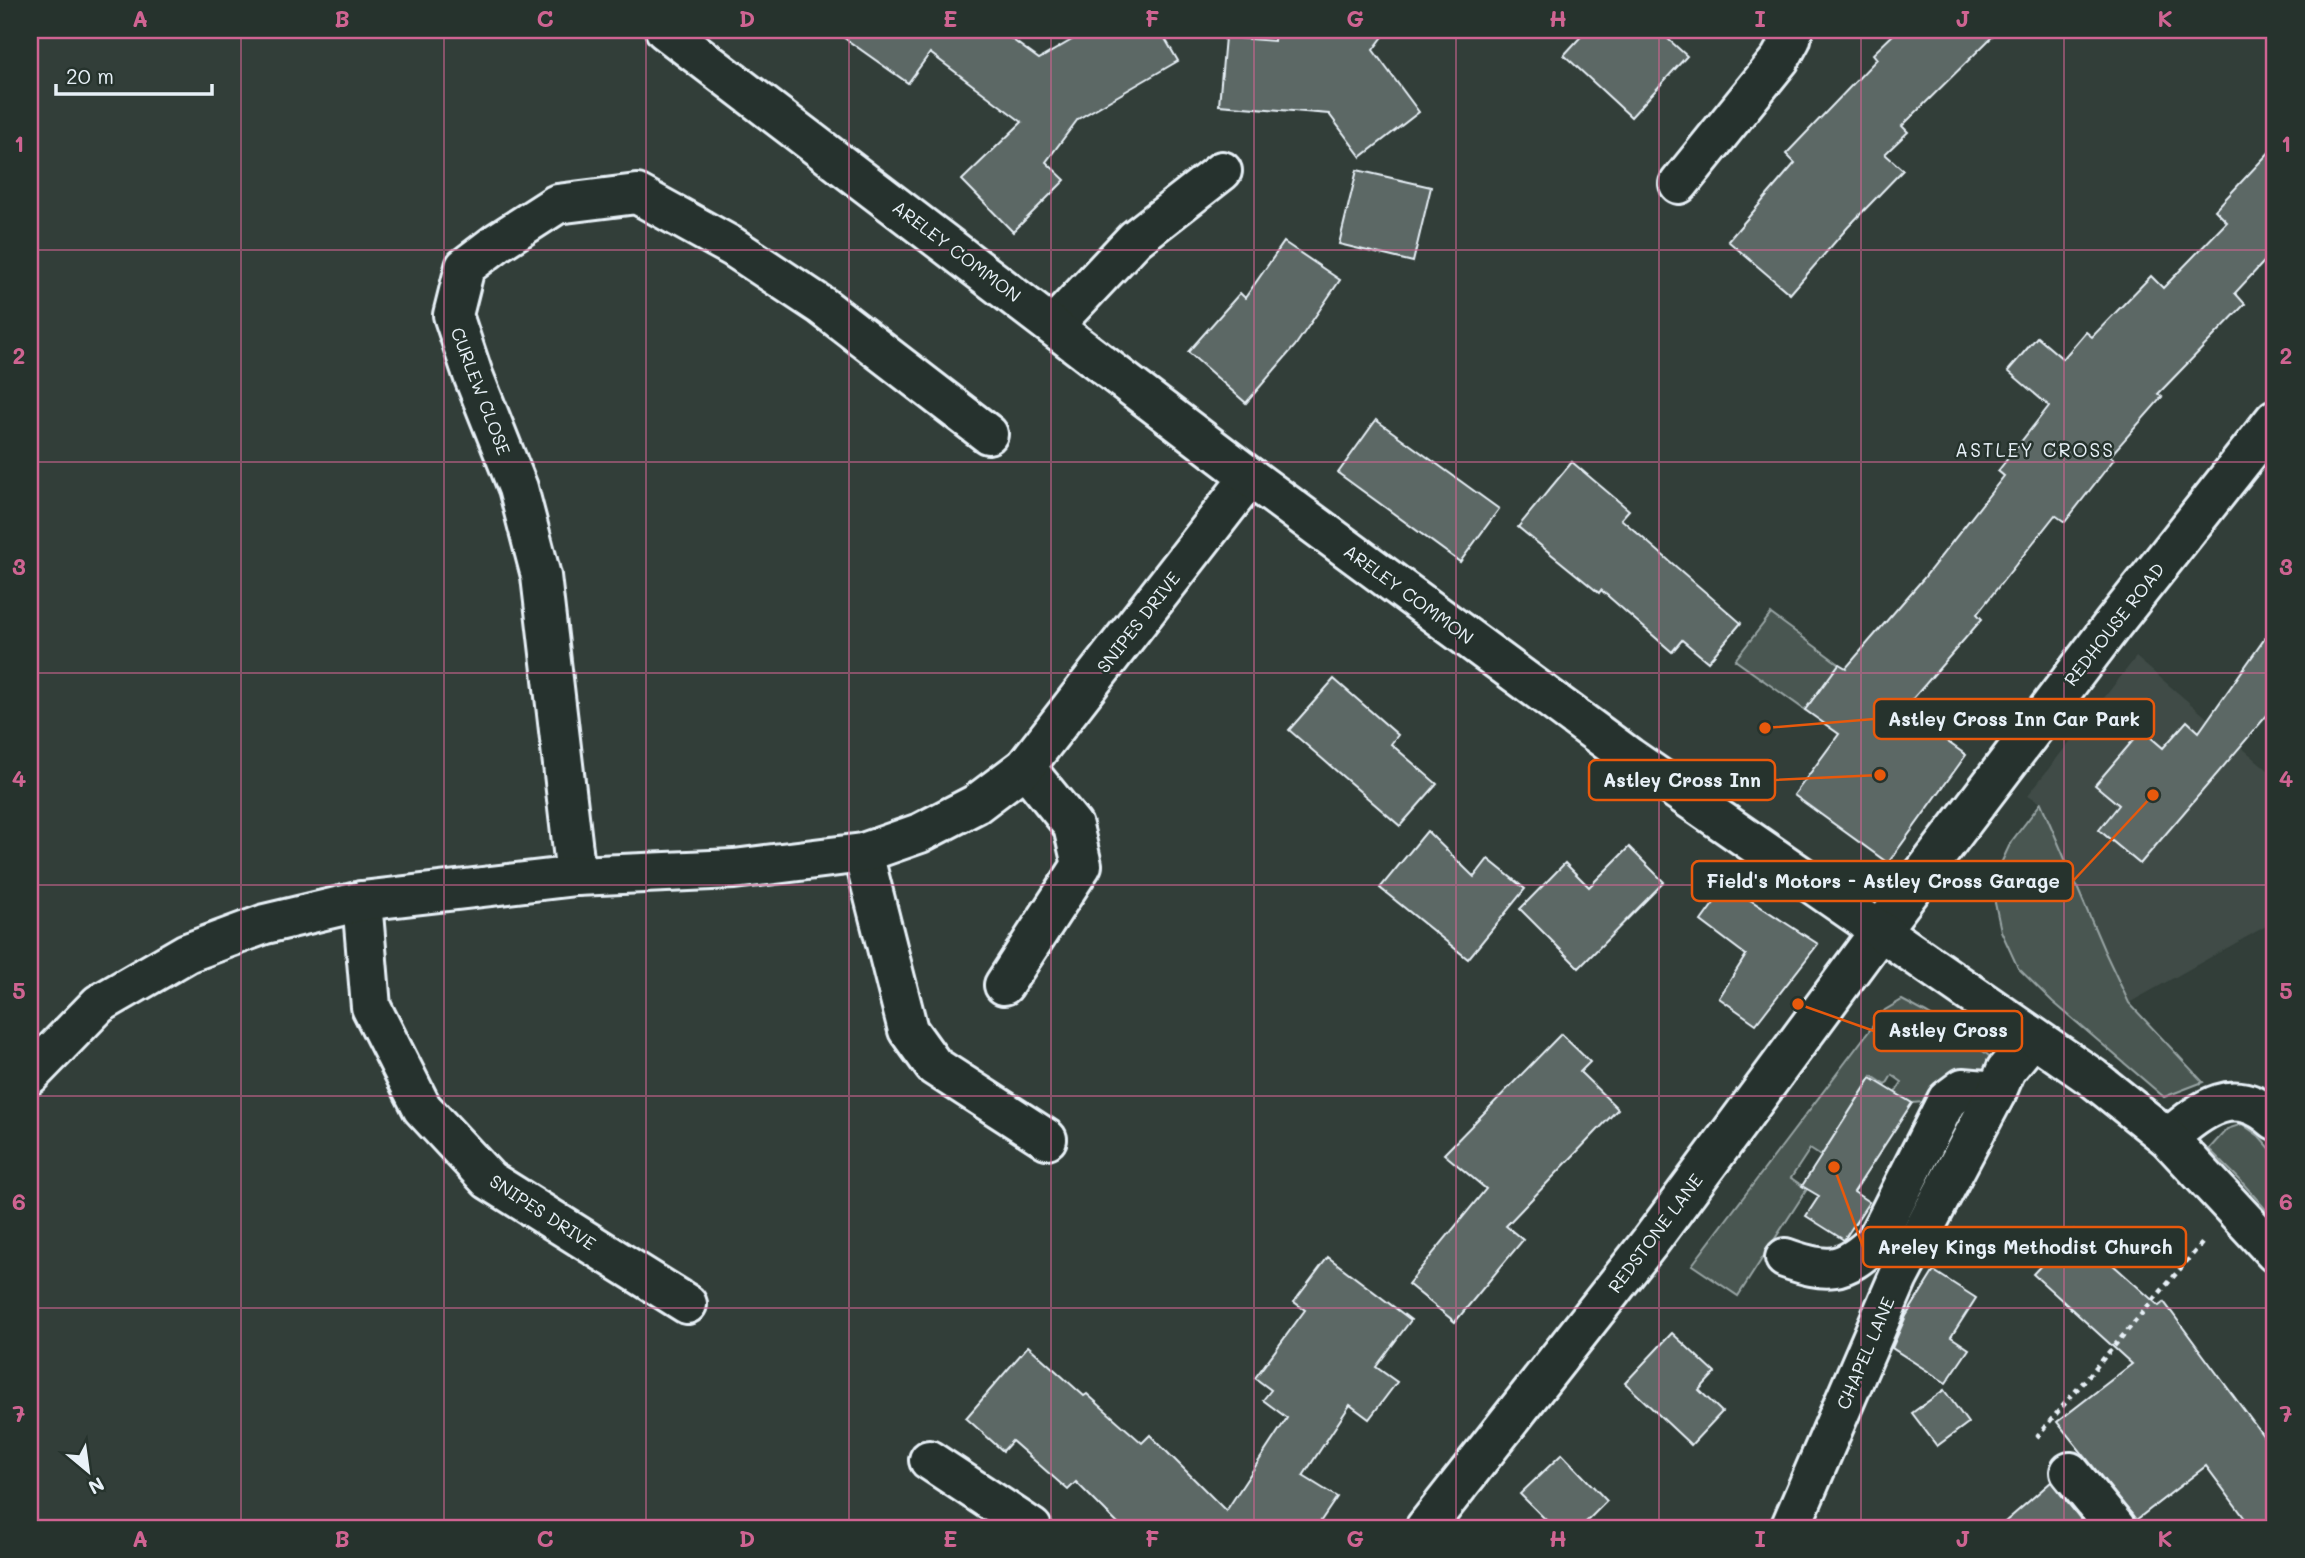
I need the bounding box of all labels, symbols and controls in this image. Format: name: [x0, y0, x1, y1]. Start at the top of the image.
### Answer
text: A: [132, 3, 148, 33]
text: B: [334, 3, 350, 33]
text: C: [536, 3, 554, 33]
text: D: [739, 3, 755, 33]
text: E: [943, 3, 957, 33]
text: F: [1145, 3, 1159, 33]
text: G: [1346, 3, 1364, 33]
text: H: [1549, 3, 1567, 33]
text: I: [1754, 3, 1766, 33]
text: J: [1955, 3, 1971, 33]
text: K: [2157, 3, 2173, 33]
scale bar: [56, 52, 212, 96]
text: 20 m: [66, 62, 114, 89]
text: 1: [14, 128, 24, 158]
text: 1: [2281, 128, 2291, 158]
street label: ARELEY COMMON: [888, 195, 1026, 307]
street label: CURLEW CLOSE: [446, 324, 516, 458]
text: 2: [13, 340, 25, 370]
text: 2: [2280, 340, 2292, 370]
district label: ASTLEY CROSS: [1955, 437, 2115, 462]
street label: ARELEY COMMON: [1339, 539, 1479, 649]
text: 3: [12, 551, 26, 581]
text: 3: [2279, 551, 2293, 581]
street label: REDHOUSE ROAD: [2058, 557, 2170, 691]
street label: SNIPES DRIVE: [1091, 566, 1185, 678]
callout: Astley Cross Inn Car Park: [1874, 699, 2154, 739]
text: Astley Cross Inn Car Park: [1888, 706, 2140, 731]
callout: Astley Cross Inn: [1589, 760, 1775, 800]
text: 4: [12, 763, 26, 793]
text: 4: [2279, 763, 2293, 793]
text: Astley Cross Inn: [1603, 767, 1761, 792]
callout: Field's Motors - Astley Cross Garage: [1692, 861, 2073, 901]
text: Field's Motors - Astley Cross Garage: [1706, 868, 2060, 893]
text: 5: [12, 975, 26, 1005]
text: 5: [2279, 975, 2293, 1005]
callout: Astley Cross: [1874, 1011, 2022, 1051]
text: Astley Cross: [1888, 1017, 2008, 1042]
street label: REDSTONE LANE: [1602, 1168, 1708, 1298]
street label: SNIPES DRIVE: [485, 1169, 601, 1255]
text: 6: [12, 1186, 26, 1216]
text: 6: [2279, 1186, 2293, 1216]
callout: Areley Kings Methodist Church: [1863, 1227, 2186, 1267]
text: Areley Kings Methodist Church: [1878, 1234, 2172, 1259]
street label: CHAPEL LANE: [1830, 1293, 1900, 1413]
text: 7: [13, 1398, 26, 1428]
text: 7: [2280, 1398, 2293, 1428]
north arrow: [52, 1436, 122, 1506]
text: N: [84, 1472, 109, 1501]
text: A: [132, 1523, 148, 1553]
text: B: [334, 1523, 350, 1553]
text: C: [536, 1523, 554, 1553]
text: D: [739, 1523, 755, 1553]
text: E: [943, 1523, 957, 1553]
text: F: [1145, 1523, 1159, 1553]
text: G: [1346, 1523, 1364, 1553]
text: H: [1549, 1523, 1567, 1553]
text: I: [1754, 1523, 1766, 1553]
text: J: [1955, 1523, 1971, 1553]
text: K: [2157, 1523, 2173, 1553]

